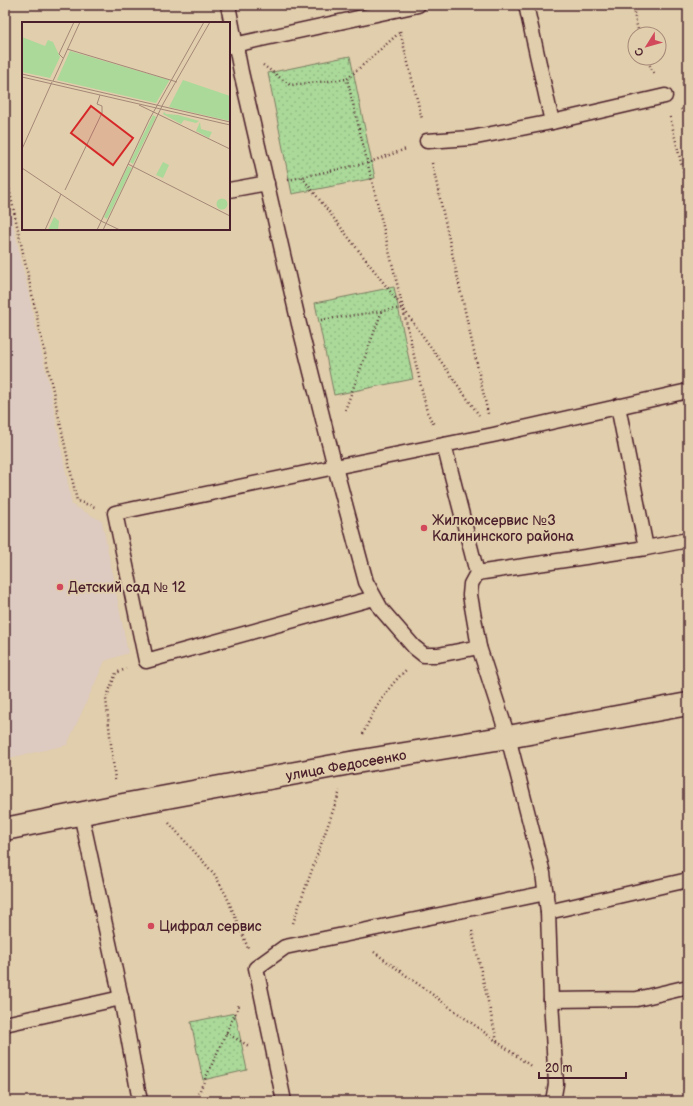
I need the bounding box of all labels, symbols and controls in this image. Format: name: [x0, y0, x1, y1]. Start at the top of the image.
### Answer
inset map: [22, 22, 230, 230]
north arrow: [627, 26, 667, 66]
text: С: [632, 44, 647, 59]
place label: Жилкомсервис №3 Калининского района: [432, 512, 575, 545]
marker: Жилкомсервис №3 Калининского района: [419, 523, 429, 533]
place label: Детский сад № 12: [68, 579, 187, 596]
marker: Детский сад № 12: [55, 582, 65, 592]
street label: улица Федосеенко: [285, 747, 408, 784]
place label: Цифрал сервис: [159, 918, 262, 935]
marker: Цифрал сервис: [146, 921, 156, 931]
scale bar: [539, 1054, 626, 1080]
text: 20 m: [545, 1061, 572, 1076]

